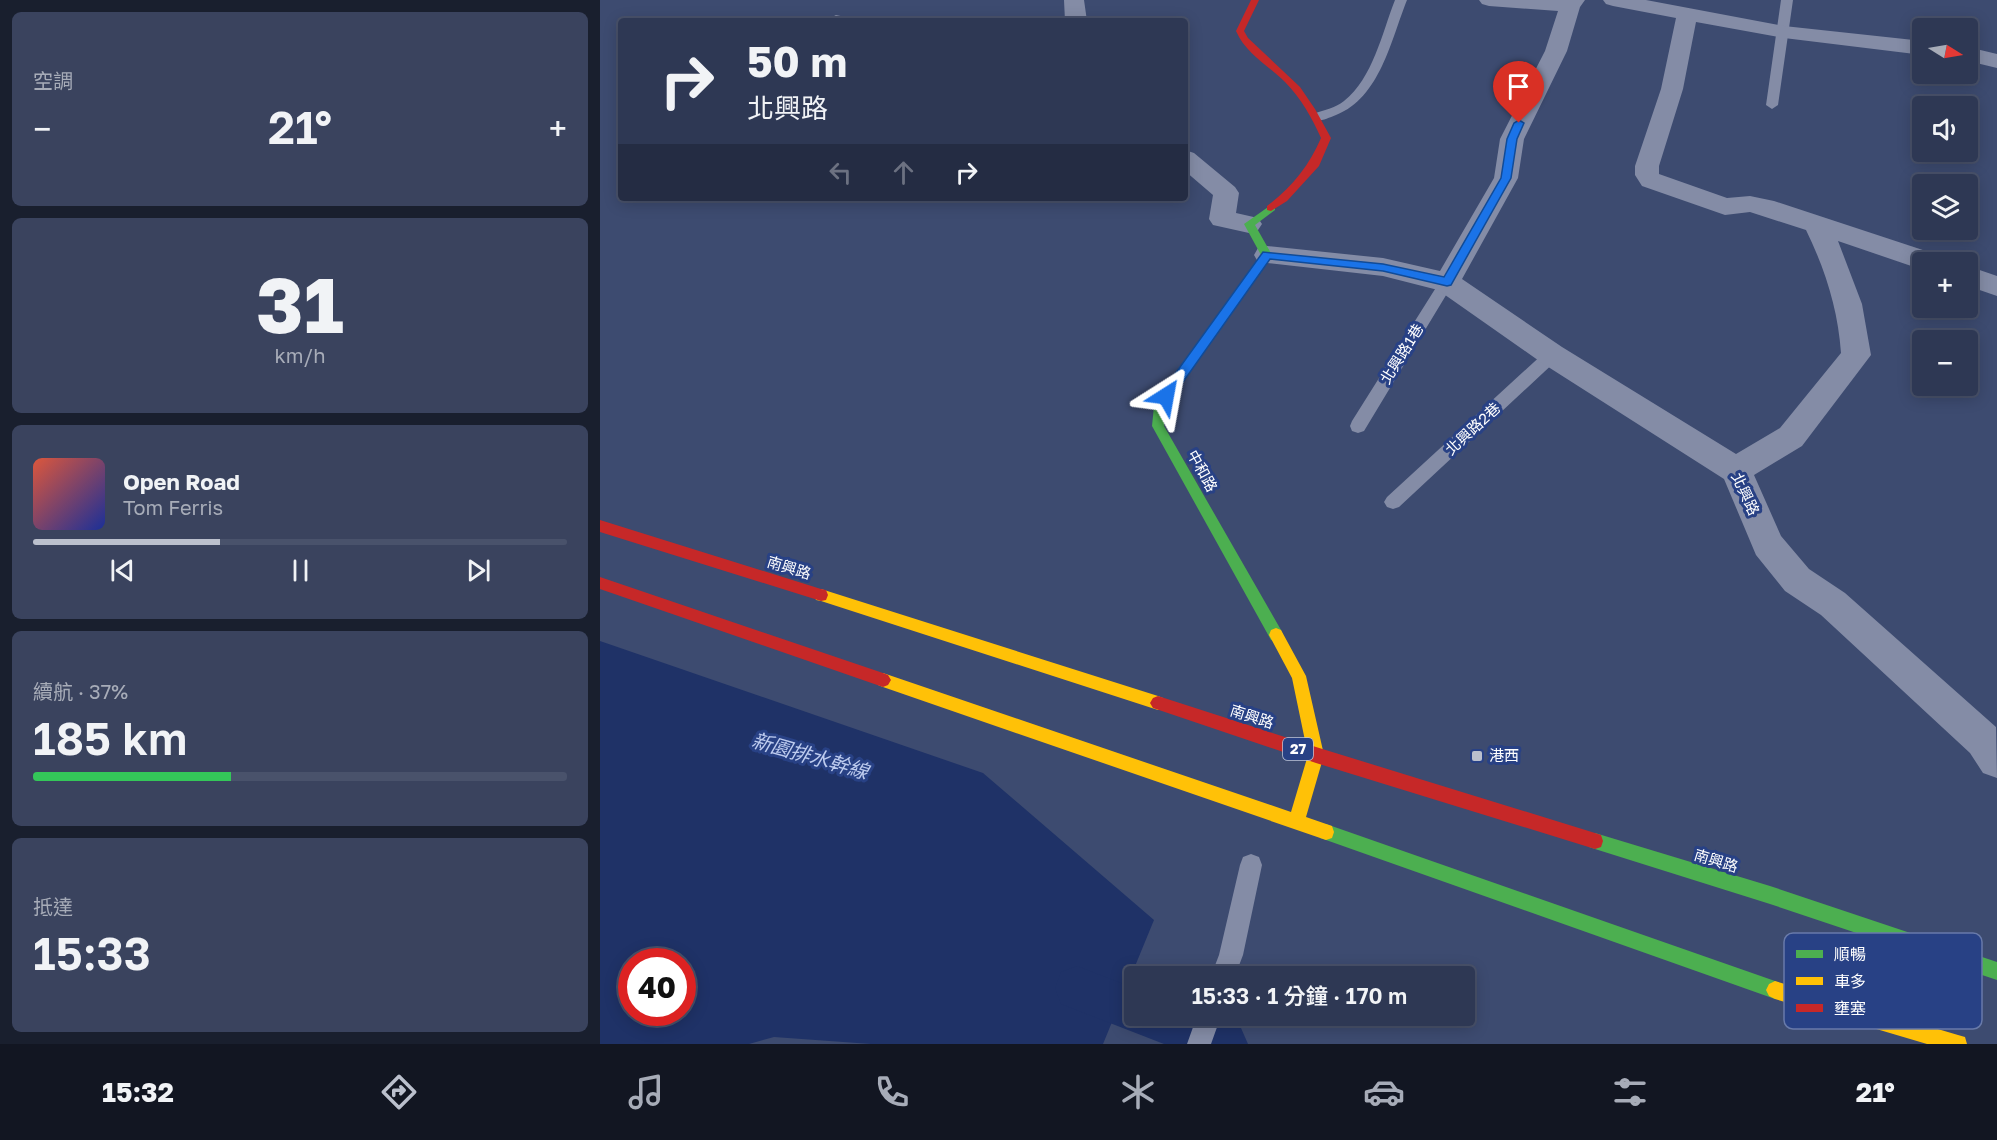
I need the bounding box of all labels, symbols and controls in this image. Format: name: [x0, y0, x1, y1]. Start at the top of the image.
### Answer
north arrow: [1912, 18, 1978, 84]
map controls: [1912, 18, 1978, 396]
text: 50 m: [747, 36, 847, 86]
icon: right: [648, 42, 726, 120]
pin: [1493, 61, 1544, 123]
text: 空調: [33, 68, 73, 92]
icon: arrive: [1502, 70, 1535, 103]
text: 北興路: [747, 92, 828, 124]
button: sound: [1912, 96, 1978, 162]
text: 21°: [268, 100, 332, 154]
text: −: [33, 109, 51, 148]
text: +: [549, 109, 567, 148]
icon: left: [824, 156, 857, 189]
icon: ahead: [887, 156, 920, 189]
icon: right: [950, 156, 983, 189]
button: layers: [1912, 174, 1978, 240]
button: +: [1912, 252, 1978, 318]
text: 31: [256, 257, 344, 350]
street label: 北興路1巷: [1376, 320, 1427, 387]
button: −: [1912, 330, 1978, 396]
text: km/h: [275, 343, 325, 367]
position arrow: [1134, 364, 1198, 428]
street label: 北興路2巷: [1441, 398, 1504, 458]
street label: 中和路: [1184, 446, 1222, 495]
text: Open Road: [123, 468, 240, 495]
street label: 北興路: [1728, 469, 1764, 518]
text: Tom Ferris: [123, 495, 223, 519]
street label: 南興路: [765, 552, 813, 582]
icon: previous: [106, 554, 139, 587]
icon: pause: [284, 554, 317, 587]
icon: next: [462, 554, 495, 587]
text: 續航 · 37%: [33, 679, 128, 703]
street label: 南興路: [1228, 701, 1276, 732]
text: 185 km: [33, 711, 187, 765]
water label: 新園排水幹線: [749, 727, 873, 784]
road number: 27: [1283, 738, 1313, 760]
place label: 港西: [1489, 746, 1519, 764]
marker: 港西: [1470, 749, 1484, 763]
street label: 南興路: [1692, 845, 1740, 875]
text: 抵達: [33, 894, 73, 918]
text: 15:33: [33, 926, 151, 980]
legend: [1784, 933, 1982, 1029]
text: 順暢: [1834, 944, 1866, 964]
speed limit sign: 40: [618, 948, 696, 1026]
text: 車多: [1834, 971, 1866, 991]
text: 15:33 · 1 分鐘 · 170 m: [1192, 982, 1407, 1009]
text: 壅塞: [1834, 998, 1866, 1018]
icon: directions: [378, 1071, 420, 1113]
icon: music: [625, 1071, 667, 1113]
icon: phone: [871, 1071, 913, 1113]
icon: climate: [1117, 1071, 1159, 1113]
icon: car: [1363, 1071, 1405, 1113]
icon: filters: [1609, 1071, 1651, 1113]
text: 15:32: [102, 1076, 174, 1108]
text: 21°: [1856, 1076, 1895, 1108]

